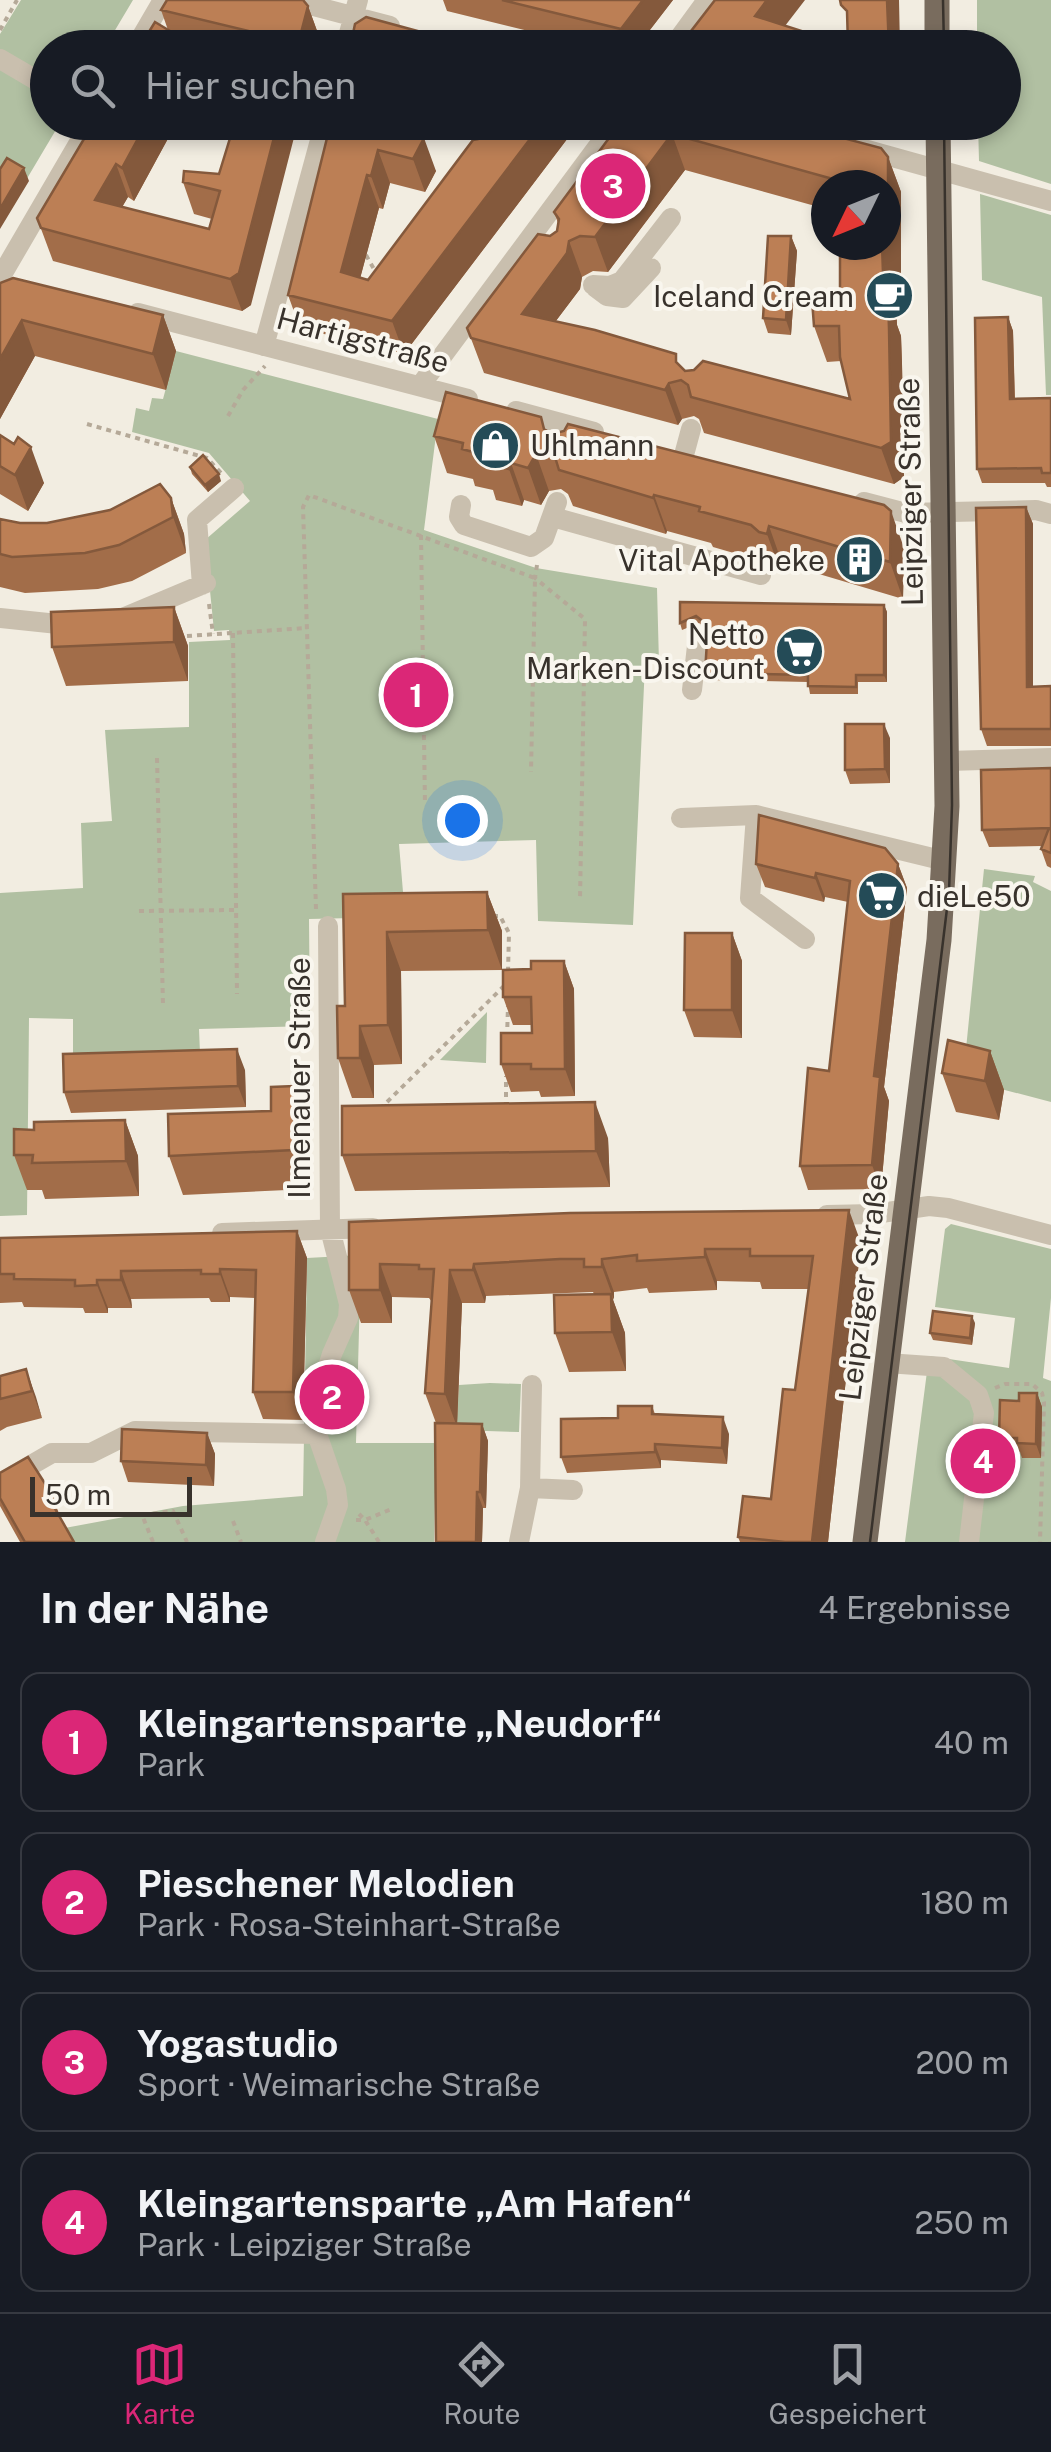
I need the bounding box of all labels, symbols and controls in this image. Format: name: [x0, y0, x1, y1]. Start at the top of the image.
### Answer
search box: [30, 30, 1021, 140]
icon: search: [65, 58, 120, 113]
text: Hier suchen: [145, 63, 356, 108]
pin: 3: [580, 148, 646, 224]
north arrow: [811, 170, 901, 260]
cafe icon: Iceland Cream: [863, 270, 915, 322]
place label: Iceland Cream: [653, 278, 854, 314]
street label: Hartigstraße: [273, 300, 453, 380]
street label: Leipziger Straße: [890, 377, 930, 607]
shop icon: Uhlmann: [469, 419, 521, 471]
place label: Uhlmann: [530, 427, 654, 463]
building icon: Vital Apotheke: [834, 534, 886, 586]
place label: Vital Apotheke: [618, 542, 825, 578]
place label: Netto Marken-Discount: [526, 616, 765, 686]
supermarket icon: Netto Marken-Discount: [774, 625, 826, 677]
pin: 1: [384, 658, 448, 732]
your location: [437, 795, 488, 846]
supermarket icon: dieLe50: [856, 870, 908, 922]
place label: dieLe50: [917, 878, 1031, 914]
street label: Ilmenauer Straße: [281, 957, 317, 1199]
street label: Leipziger Straße: [831, 1171, 895, 1403]
pin: 2: [300, 1360, 364, 1434]
pin: 4: [950, 1424, 1016, 1498]
scale bar: [30, 1472, 192, 1516]
text: 50 m: [45, 1478, 111, 1511]
text: In der Nähe: [40, 1583, 269, 1632]
text: 4 Ergebnisse: [818, 1589, 1011, 1626]
text: Kleingartensparte „Neudorf“: [137, 1701, 663, 1746]
text: 1: [68, 1724, 81, 1761]
text: 40 m: [934, 1724, 1009, 1761]
text: Park: [137, 1746, 205, 1783]
text: Pieschener Melodien: [137, 1861, 515, 1906]
text: 2: [64, 1884, 85, 1921]
text: 180 m: [920, 1884, 1009, 1921]
text: Park · Rosa-Steinhart-Straße: [137, 1906, 561, 1943]
text: Yogastudio: [137, 2021, 338, 2066]
text: 3: [64, 2044, 85, 2081]
text: 200 m: [916, 2044, 1009, 2081]
text: Sport · Weimarische Straße: [137, 2066, 541, 2103]
text: Kleingartensparte „Am Hafen“: [137, 2181, 693, 2226]
text: 4: [64, 2204, 85, 2241]
text: 250 m: [914, 2204, 1009, 2241]
text: Park · Leipziger Straße: [137, 2226, 472, 2263]
tab: Karte: [124, 2337, 195, 2430]
tab: Route: [443, 2337, 520, 2430]
tab: Gespeichert: [769, 2337, 927, 2430]

